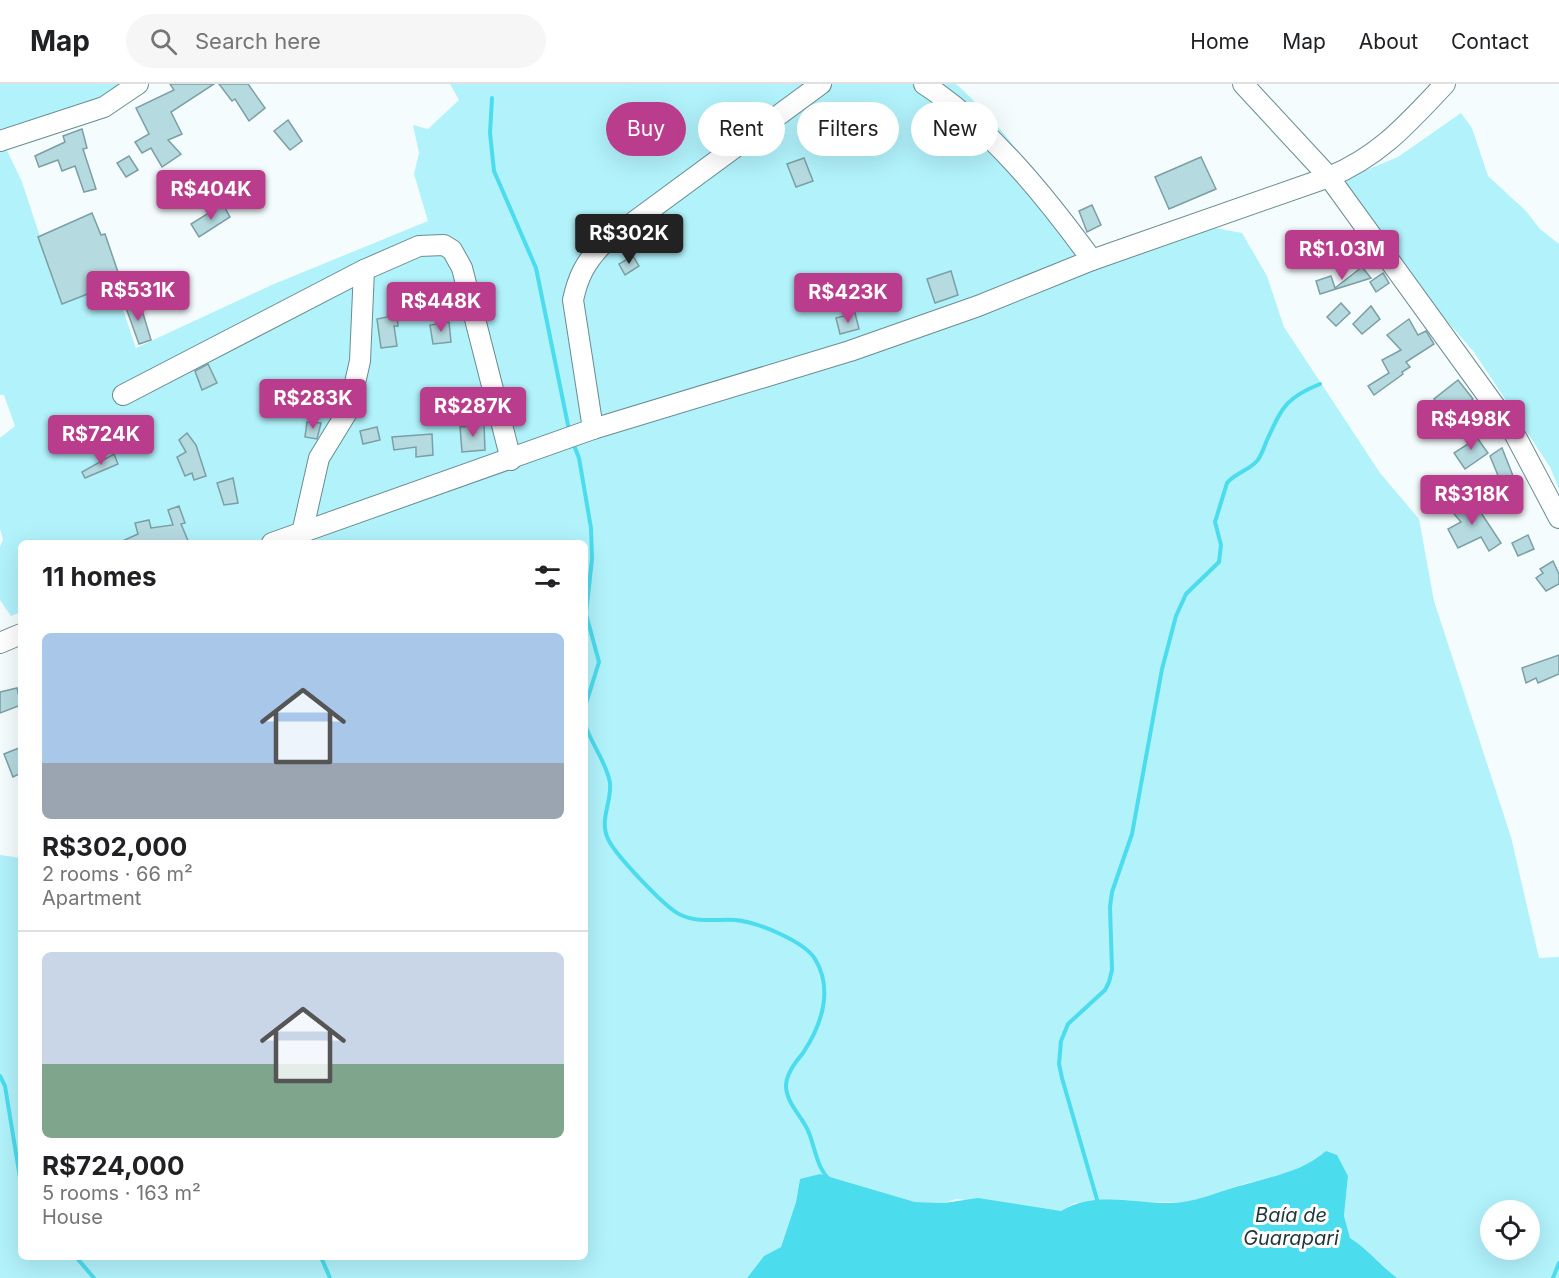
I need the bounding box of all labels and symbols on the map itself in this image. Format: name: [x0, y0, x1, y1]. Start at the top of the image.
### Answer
pin: R$404K: [162, 170, 260, 221]
pin: R$302K: [580, 214, 678, 265]
pin: R$1.03M: [1287, 230, 1397, 281]
pin: R$531K: [89, 271, 187, 322]
pin: R$423K: [799, 273, 897, 324]
pin: R$448K: [392, 282, 490, 333]
pin: R$283K: [264, 379, 362, 430]
pin: R$287K: [424, 387, 522, 438]
pin: R$498K: [1422, 400, 1520, 451]
pin: R$724K: [52, 415, 150, 466]
pin: R$318K: [1423, 475, 1521, 526]
water label: Baía de Guarapari: [1243, 1203, 1340, 1250]

